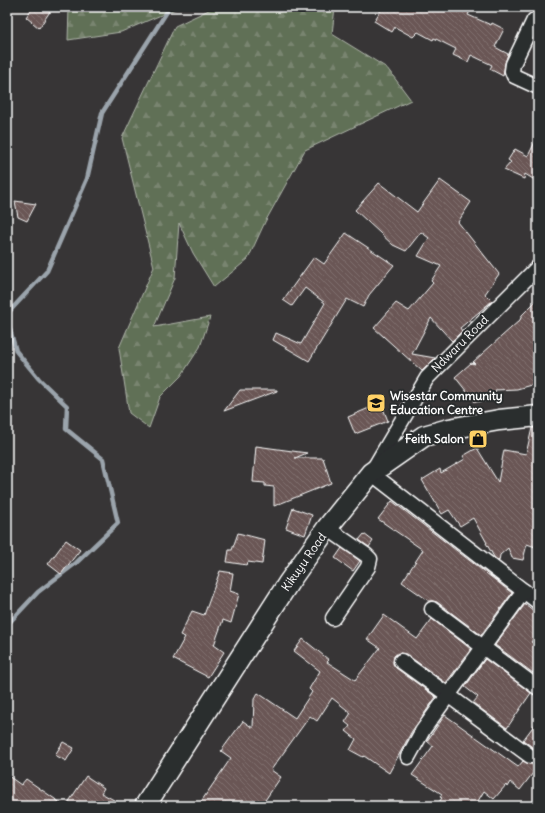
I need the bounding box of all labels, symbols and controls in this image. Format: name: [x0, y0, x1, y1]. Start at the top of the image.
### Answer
street label: Ndwaru Road: [428, 312, 491, 375]
place label: Wisestar Community Education Centre: [390, 388, 503, 417]
school or university icon: Wisestar Community Education Centre: [365, 392, 387, 414]
shop icon: Feith Salon: [467, 428, 489, 450]
place label: Feith Salon: [405, 431, 464, 446]
street label: Kikuyu Road: [278, 530, 329, 594]

